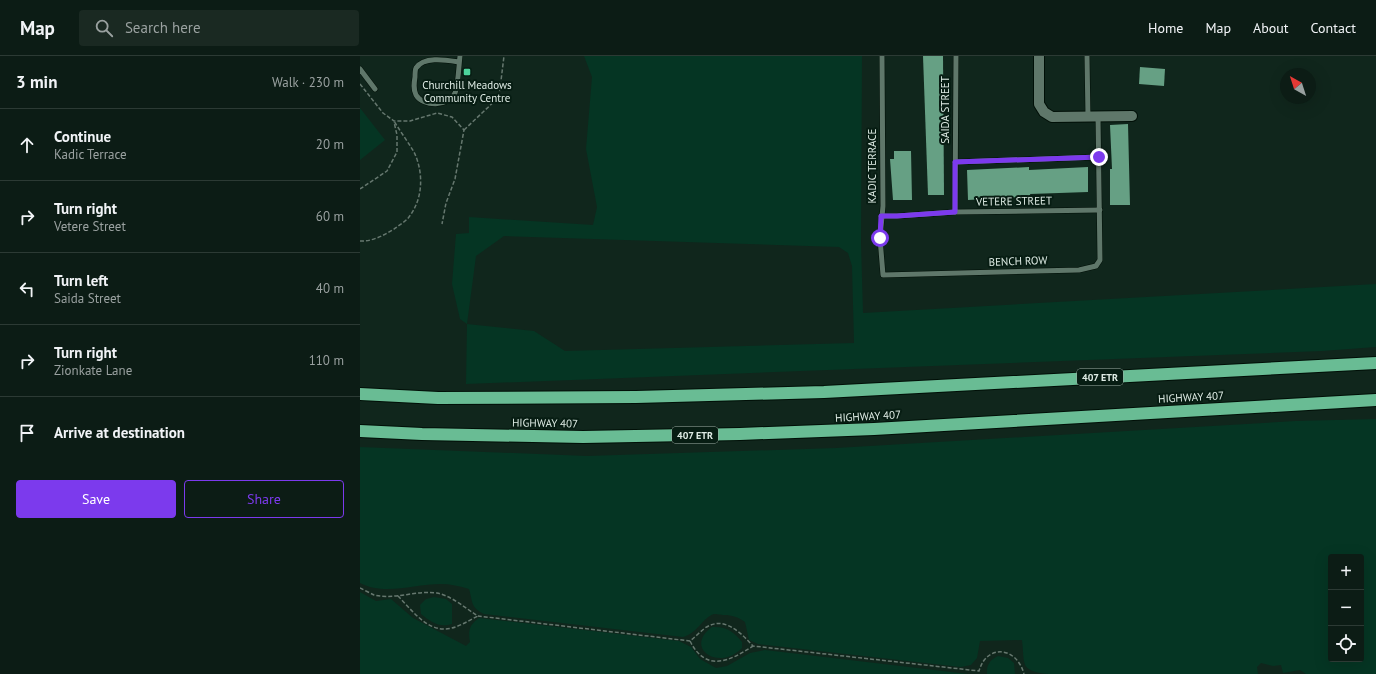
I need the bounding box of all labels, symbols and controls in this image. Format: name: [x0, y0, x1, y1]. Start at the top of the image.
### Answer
search box: [79, 10, 359, 46]
text: Map: [20, 16, 55, 40]
icon: search: [93, 17, 115, 39]
text: Search here: [125, 18, 201, 37]
text: Home: [1148, 19, 1183, 37]
text: Map: [1205, 19, 1231, 37]
text: About: [1253, 19, 1289, 37]
text: Contact: [1311, 19, 1356, 37]
marker: Churchill Meadows Community Centre: [462, 67, 472, 77]
north arrow: [1280, 68, 1316, 104]
text: 3 min: [16, 71, 57, 93]
text: Walk · 230 m: [272, 74, 344, 91]
street label: SAIDA STREET: [938, 76, 952, 144]
place label: Churchill Meadows Community Centre: [422, 78, 512, 105]
text: Continue: [54, 127, 111, 146]
street label: KADIC TERRACE: [865, 129, 879, 203]
icon: ahead: [16, 134, 38, 156]
text: 20 m: [316, 136, 344, 153]
text: Kadic Terrace: [54, 146, 127, 163]
route end: [1090, 148, 1108, 166]
street label: VETERE STREET: [975, 193, 1052, 209]
text: Turn right: [54, 199, 117, 218]
icon: right: [16, 206, 38, 228]
text: 60 m: [316, 208, 344, 225]
text: Vetere Street: [54, 218, 126, 235]
route start: [871, 229, 889, 247]
street label: BENCH ROW: [988, 253, 1049, 269]
text: Turn left: [54, 271, 108, 290]
icon: left: [16, 278, 38, 300]
text: 40 m: [316, 280, 344, 297]
text: Saida Street: [54, 290, 121, 307]
text: Turn right: [54, 343, 117, 362]
icon: right: [16, 350, 38, 372]
text: 110 m: [309, 352, 344, 369]
text: Zionkate Lane: [54, 362, 132, 379]
road number: 407 ETR: [1077, 369, 1123, 385]
street label: HIGHWAY 407: [1158, 388, 1224, 406]
street label: HIGHWAY 407: [835, 407, 901, 425]
street label: HIGHWAY 407: [512, 415, 578, 431]
icon: arrive: [16, 422, 38, 444]
text: Arrive at destination: [54, 423, 185, 442]
road number: 407 ETR: [672, 427, 718, 443]
button: Save: [16, 480, 176, 518]
button: Share: [184, 480, 344, 518]
map controls: [1328, 554, 1364, 662]
button: +: [1328, 554, 1364, 590]
button: −: [1328, 590, 1364, 626]
button: locate: [1328, 626, 1364, 662]

